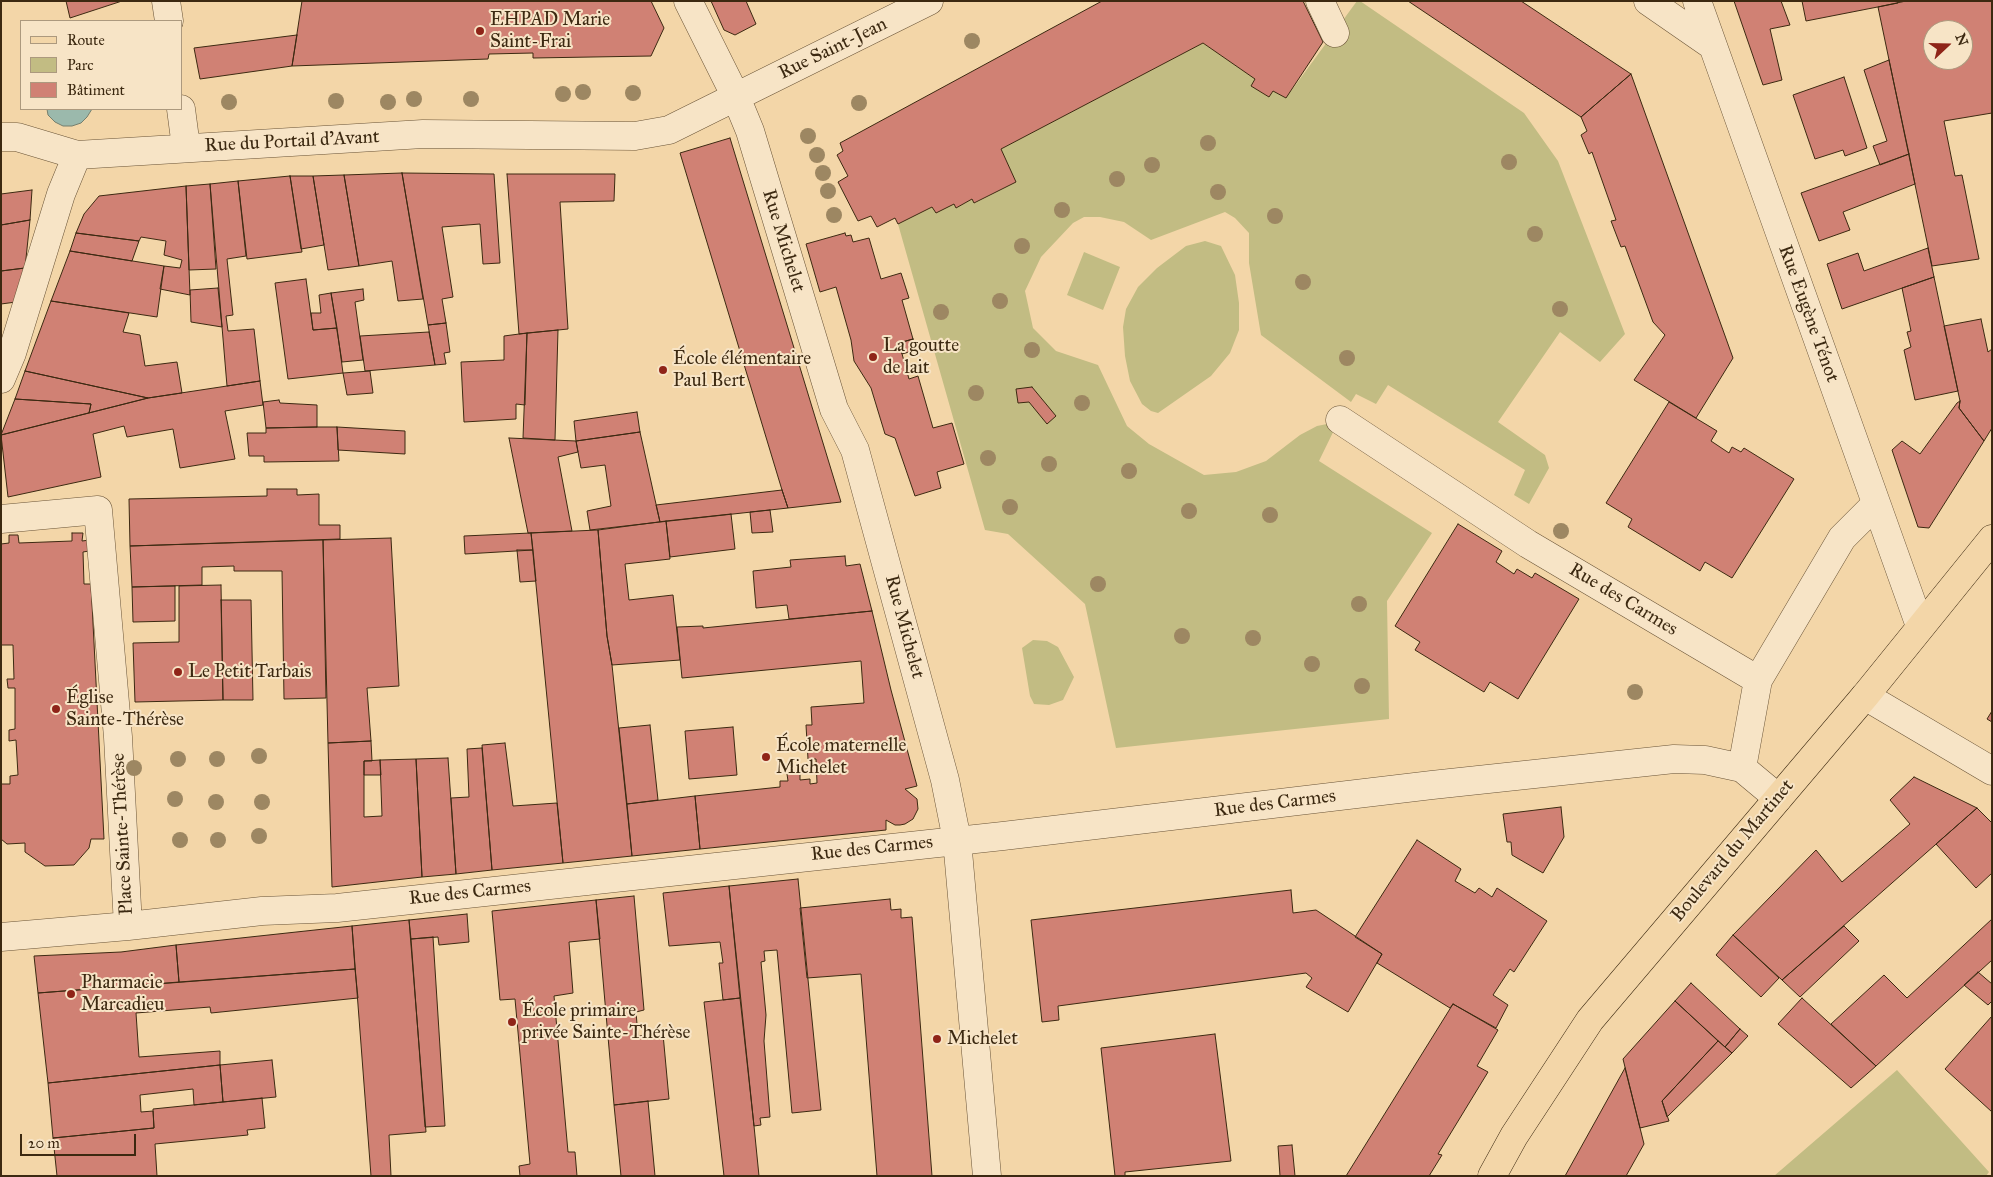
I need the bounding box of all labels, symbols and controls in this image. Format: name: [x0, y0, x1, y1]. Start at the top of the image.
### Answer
place label: EHPAD Marie Saint-Frai: [490, 9, 610, 53]
street label: Rue Saint-Jean: [775, 13, 891, 85]
legend: [20, 20, 182, 110]
north arrow: [1923, 20, 1973, 70]
marker: EHPAD Marie Saint-Frai: [474, 25, 486, 37]
text: Route: [67, 31, 105, 49]
text: N: [1951, 31, 1972, 48]
text: Parc: [67, 56, 94, 74]
text: Bâtiment: [67, 81, 125, 99]
street label: Rue du Portail d'Avant: [204, 126, 380, 158]
street label: Rue Michelet: [757, 187, 809, 295]
street label: Rue Eugène Ténot: [1773, 242, 1843, 386]
place label: La goutte de lait: [883, 335, 959, 379]
place label: École élémentaire Paul Bert: [673, 348, 811, 392]
marker: La goutte de lait: [867, 351, 879, 363]
marker: École élémentaire Paul Bert: [657, 364, 669, 376]
street label: Rue des Carmes: [1565, 559, 1681, 641]
street label: Rue Michelet: [879, 573, 929, 681]
place label: Le Petit Tarbais: [188, 661, 311, 683]
marker: Le Petit Tarbais: [172, 666, 184, 678]
place label: Église Sainte-Thérèse: [66, 687, 184, 731]
marker: Église Sainte-Thérèse: [50, 703, 62, 715]
place label: École maternelle Michelet: [776, 735, 906, 779]
marker: École maternelle Michelet: [760, 751, 772, 763]
street label: Place Sainte-Thérèse: [107, 752, 139, 916]
street label: Boulevard du Martinet: [1667, 775, 1799, 927]
street label: Rue des Carmes: [1213, 785, 1337, 823]
street label: Rue des Carmes: [810, 831, 934, 867]
street label: Rue des Carmes: [408, 875, 532, 911]
place label: Pharmacie Marcadieu: [81, 972, 164, 1016]
marker: Pharmacie Marcadieu: [65, 988, 77, 1000]
place label: École primaire privée Sainte-Thérèse: [522, 1000, 690, 1044]
marker: École primaire privée Sainte-Thérèse: [506, 1016, 518, 1028]
place label: Michelet: [947, 1028, 1018, 1050]
marker: Michelet: [931, 1033, 943, 1045]
scale bar: [22, 1124, 139, 1156]
text: 20 m: [28, 1134, 60, 1152]

